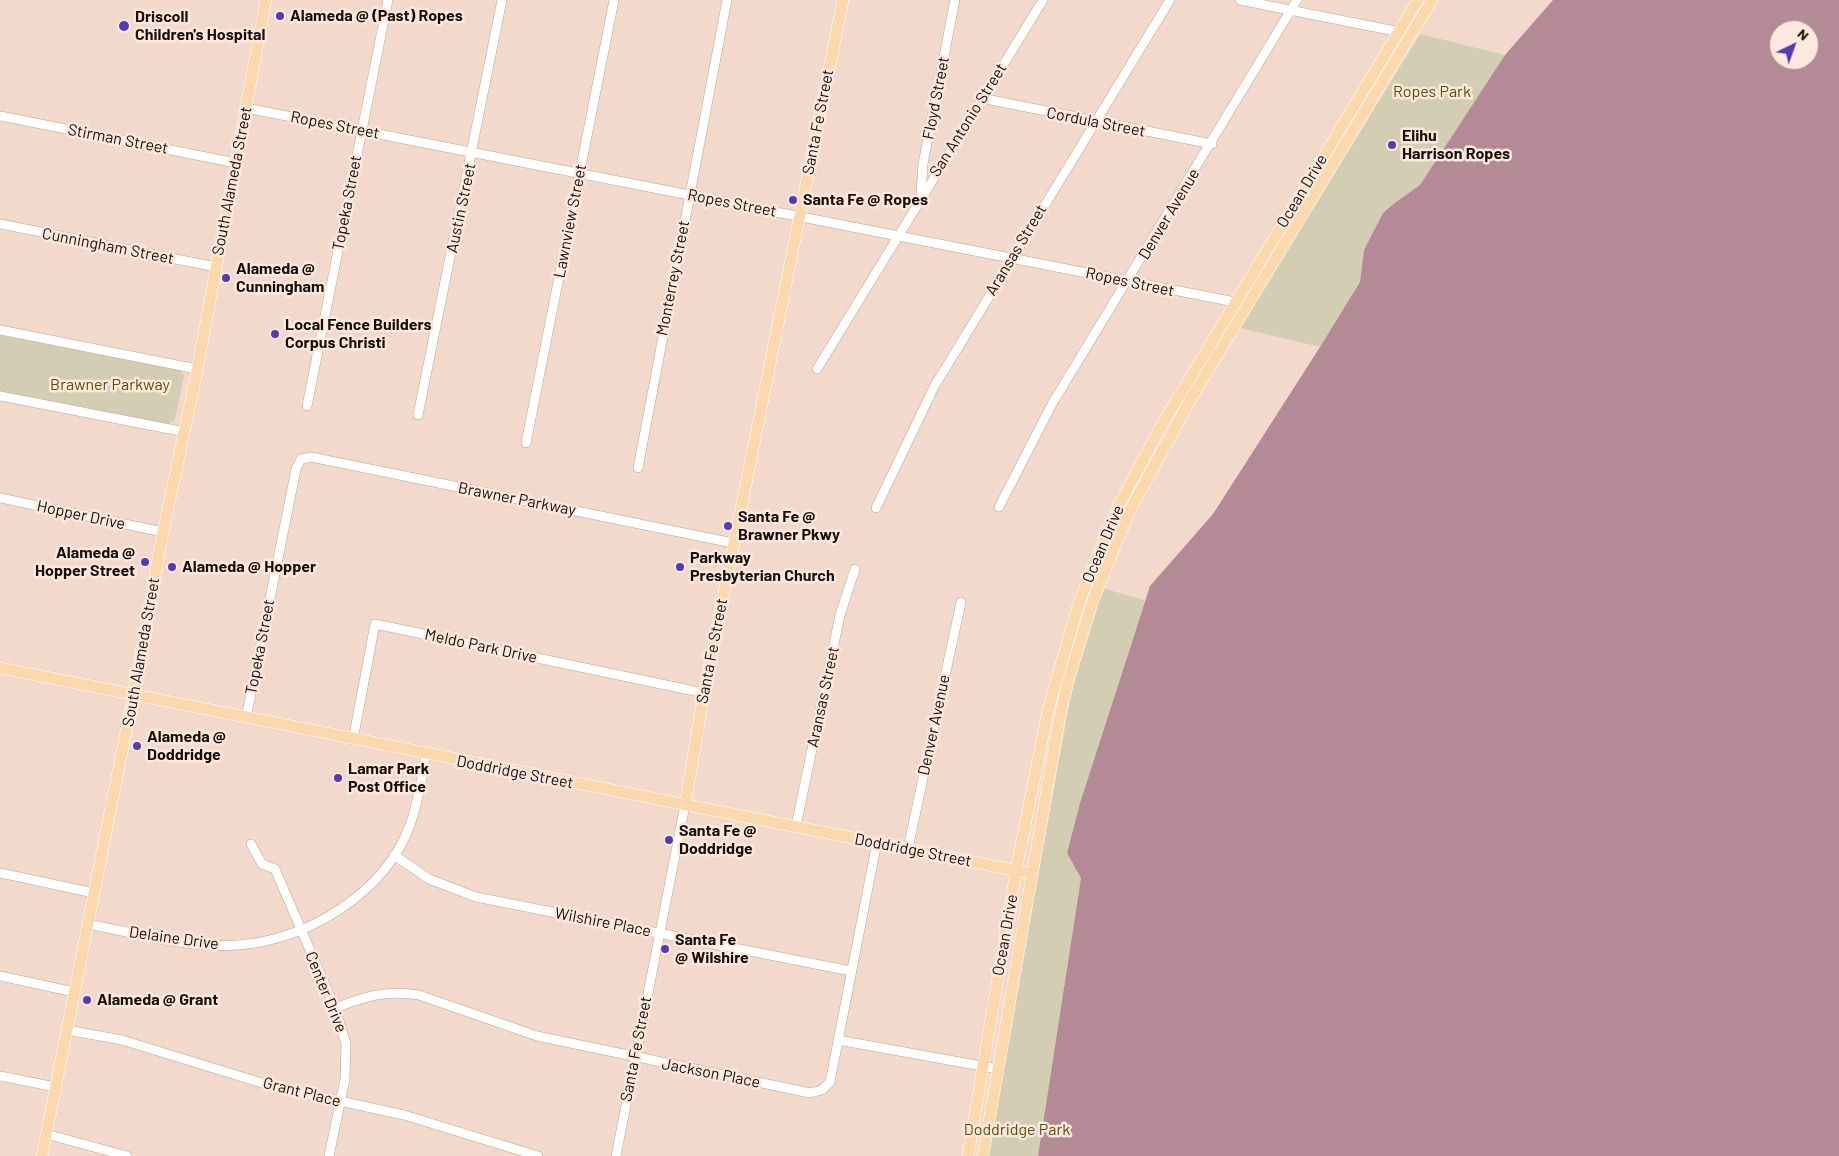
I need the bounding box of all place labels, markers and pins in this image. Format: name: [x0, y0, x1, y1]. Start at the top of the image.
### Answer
place label: Alameda @ (Past) Ropes: [290, 6, 463, 26]
place label: Driscoll Children's Hospital: [135, 7, 265, 45]
marker: Alameda @ (Past) Ropes: [274, 10, 286, 22]
marker: Driscoll Children's Hospital: [117, 19, 131, 33]
place label: Elihu Harrison Ropes: [1402, 126, 1510, 164]
marker: Elihu Harrison Ropes: [1386, 139, 1398, 151]
place label: Santa Fe @ Ropes: [803, 190, 928, 210]
marker: Santa Fe @ Ropes: [787, 194, 799, 206]
place label: Alameda @ Cunningham: [236, 259, 324, 297]
marker: Alameda @ Cunningham: [220, 272, 232, 284]
place label: Local Fence Builders Corpus Christi: [285, 315, 431, 353]
marker: Local Fence Builders Corpus Christi: [269, 328, 281, 340]
place label: Santa Fe @ Brawner Pkwy: [738, 507, 840, 545]
marker: Santa Fe @ Brawner Pkwy: [722, 520, 734, 532]
place label: Alameda @ Hopper Street: [35, 543, 135, 581]
place label: Parkway Presbyterian Church: [690, 548, 835, 586]
marker: Alameda @ Hopper Street: [139, 556, 151, 568]
place label: Alameda @ Hopper: [182, 557, 316, 577]
marker: Alameda @ Hopper: [166, 561, 178, 573]
marker: Parkway Presbyterian Church: [674, 561, 686, 573]
place label: Alameda @ Doddridge: [147, 727, 226, 765]
marker: Alameda @ Doddridge: [131, 740, 143, 752]
place label: Lamar Park Post Office: [348, 759, 429, 797]
marker: Lamar Park Post Office: [332, 772, 344, 784]
place label: Santa Fe @ Doddridge: [679, 821, 756, 859]
marker: Santa Fe @ Doddridge: [663, 834, 675, 846]
place label: Santa Fe @ Wilshire: [675, 930, 749, 968]
marker: Santa Fe @ Wilshire: [659, 943, 671, 955]
place label: Alameda @ Grant: [97, 990, 218, 1010]
marker: Alameda @ Grant: [81, 994, 93, 1006]

